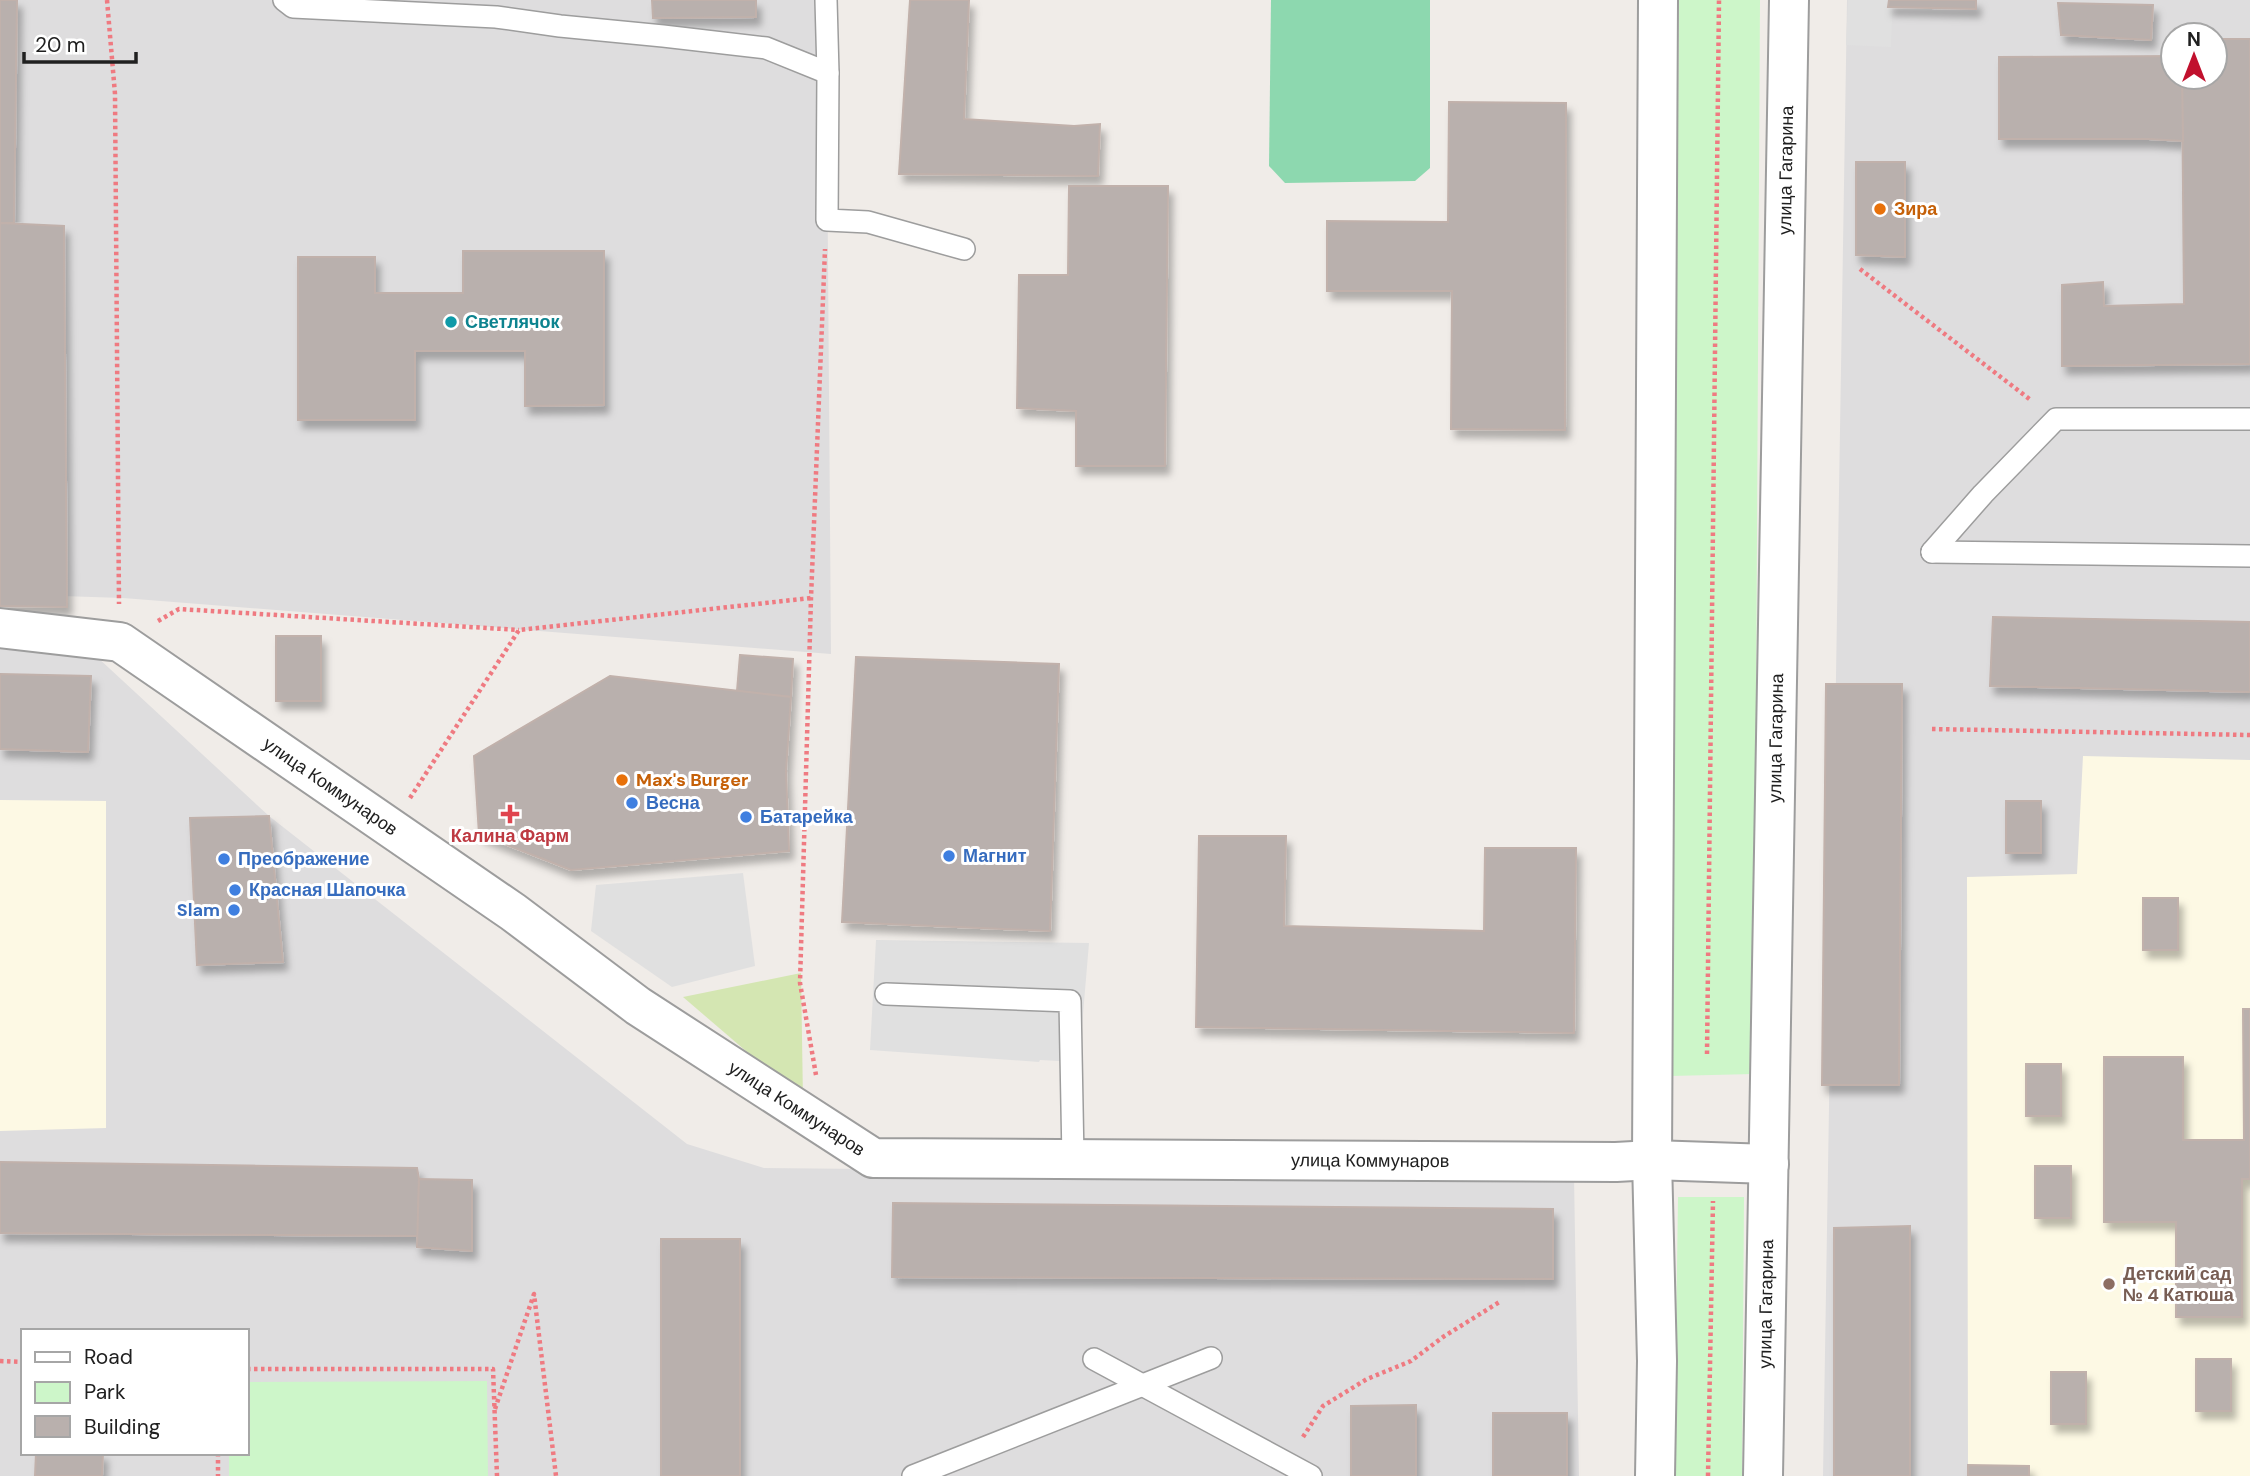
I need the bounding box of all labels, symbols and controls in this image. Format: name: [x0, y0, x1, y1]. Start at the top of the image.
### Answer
scale bar: [24, 21, 136, 65]
north arrow: [2159, 21, 2229, 91]
text: N: [2187, 27, 2201, 52]
text: 20 m: [35, 31, 86, 59]
street label: улица Гагарина: [1773, 104, 1799, 235]
place label: Зира: [1894, 197, 1938, 221]
marker: Зира: [1872, 201, 1888, 217]
place label: Светлячок: [465, 310, 561, 334]
marker: Светлячок: [443, 314, 459, 330]
street label: улица Гагарина: [1763, 672, 1789, 803]
street label: улица Коммунаров: [258, 732, 402, 841]
place label: Max's Burger: [636, 768, 748, 792]
marker: Max's Burger: [614, 772, 630, 788]
place label: Весна: [646, 791, 701, 815]
marker: Весна: [624, 795, 640, 811]
place label: Батарейка: [760, 805, 854, 829]
marker: Калина Фарм: [502, 806, 518, 822]
marker: Батарейка: [738, 809, 754, 825]
place label: Калина Фарм: [451, 824, 569, 848]
place label: Магнит: [963, 844, 1027, 868]
place label: Преображение: [238, 847, 370, 871]
marker: Магнит: [941, 848, 957, 864]
marker: Преображение: [216, 851, 232, 867]
place label: Красная Шапочка: [249, 878, 407, 902]
marker: Красная Шапочка: [227, 882, 243, 898]
place label: Slam: [177, 898, 220, 922]
marker: Slam: [226, 902, 242, 918]
street label: улица Коммунаров: [724, 1056, 870, 1162]
street label: улица Коммунаров: [1291, 1148, 1449, 1173]
street label: улица Гагарина: [1753, 1238, 1779, 1369]
place label: Детский сад № 4 Катюша: [2123, 1262, 2235, 1307]
marker: Детский сад № 4 Катюша: [2101, 1276, 2117, 1292]
legend: [21, 1329, 248, 1455]
text: Road: [84, 1343, 133, 1371]
text: Park: [84, 1378, 126, 1406]
text: Building: [84, 1413, 161, 1441]

